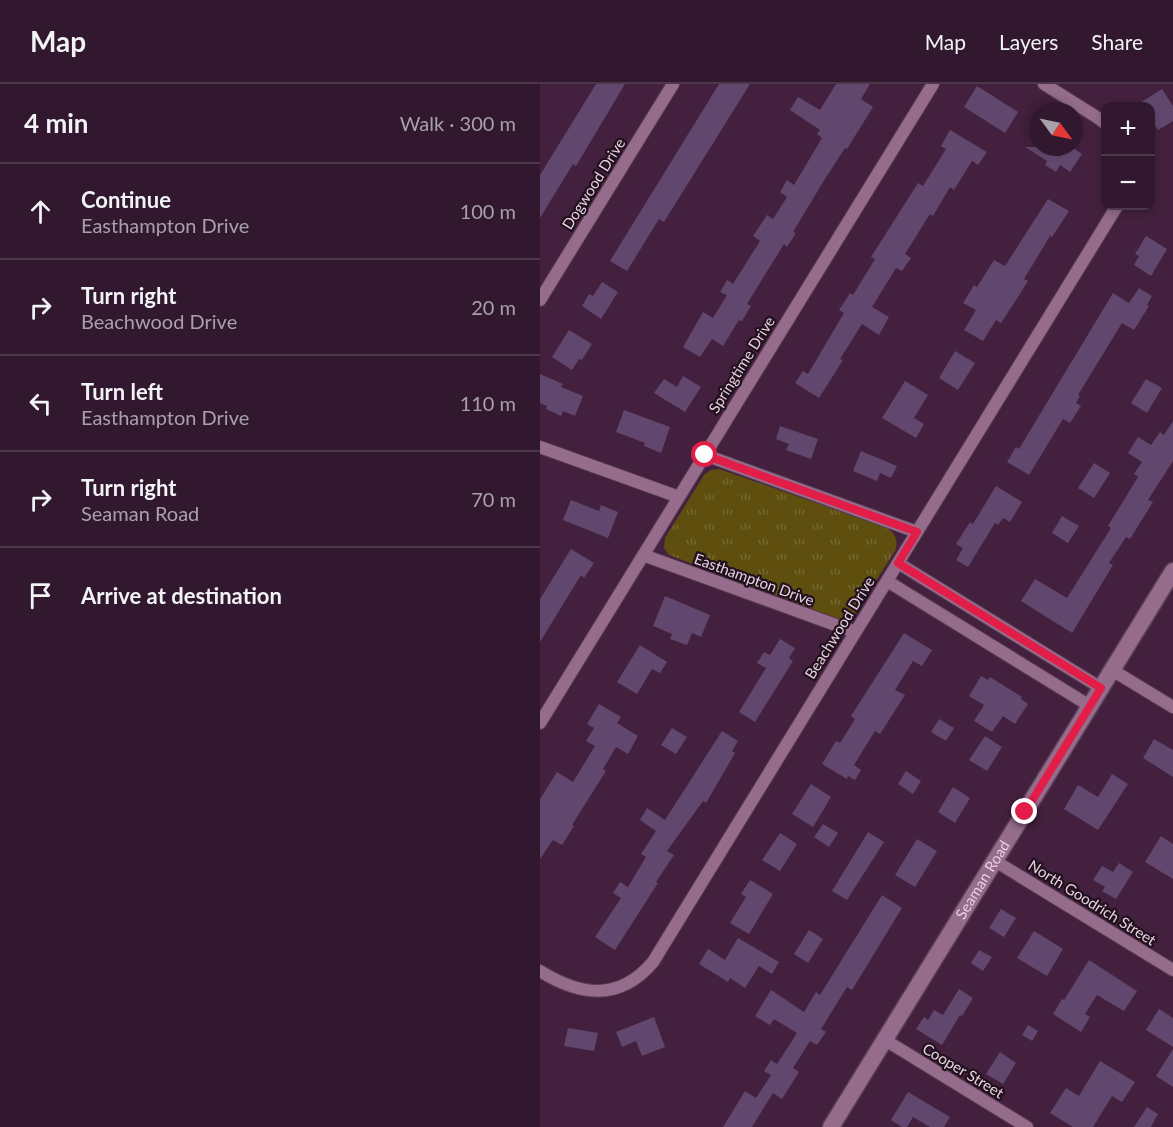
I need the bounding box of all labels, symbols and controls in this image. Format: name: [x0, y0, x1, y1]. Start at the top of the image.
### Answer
text: Map: [30, 24, 86, 58]
text: Map: [925, 29, 966, 54]
text: Layers: [999, 29, 1058, 54]
text: Share: [1091, 29, 1143, 54]
north arrow: [1029, 102, 1083, 156]
map controls: [1101, 102, 1155, 210]
button: +: [1101, 102, 1155, 156]
text: 4 min: [24, 107, 88, 139]
text: Walk · 300 m: [400, 111, 516, 135]
street label: Dogwood Drive: [558, 134, 628, 232]
button: −: [1101, 156, 1155, 210]
text: Continue: [81, 186, 171, 213]
icon: ahead: [24, 195, 57, 228]
text: 100 m: [460, 199, 516, 223]
text: Easthampton Drive: [81, 213, 249, 237]
text: Turn right: [81, 282, 176, 309]
icon: right: [24, 291, 57, 324]
text: 20 m: [471, 295, 516, 319]
text: Beachwood Drive: [81, 309, 237, 333]
street label: Springtime Drive: [704, 313, 778, 416]
text: Turn left: [81, 378, 163, 405]
icon: left: [24, 387, 57, 420]
text: 110 m: [460, 391, 516, 415]
text: Easthampton Drive: [81, 405, 249, 429]
route start: [691, 441, 717, 467]
text: Turn right: [81, 474, 176, 501]
icon: right: [24, 483, 57, 516]
text: 70 m: [471, 487, 516, 511]
text: Seaman Road: [81, 501, 199, 525]
street label: Easthampton Drive: [692, 549, 817, 609]
street label: Beachwood Drive: [800, 573, 878, 682]
icon: arrive: [24, 579, 57, 612]
text: Arrive at destination: [81, 582, 282, 609]
route end: [1011, 798, 1037, 824]
street label: Seaman Road: [951, 837, 1013, 922]
street label: North Goodrich Street: [1025, 856, 1160, 949]
street label: Cooper Street: [920, 1039, 1008, 1102]

